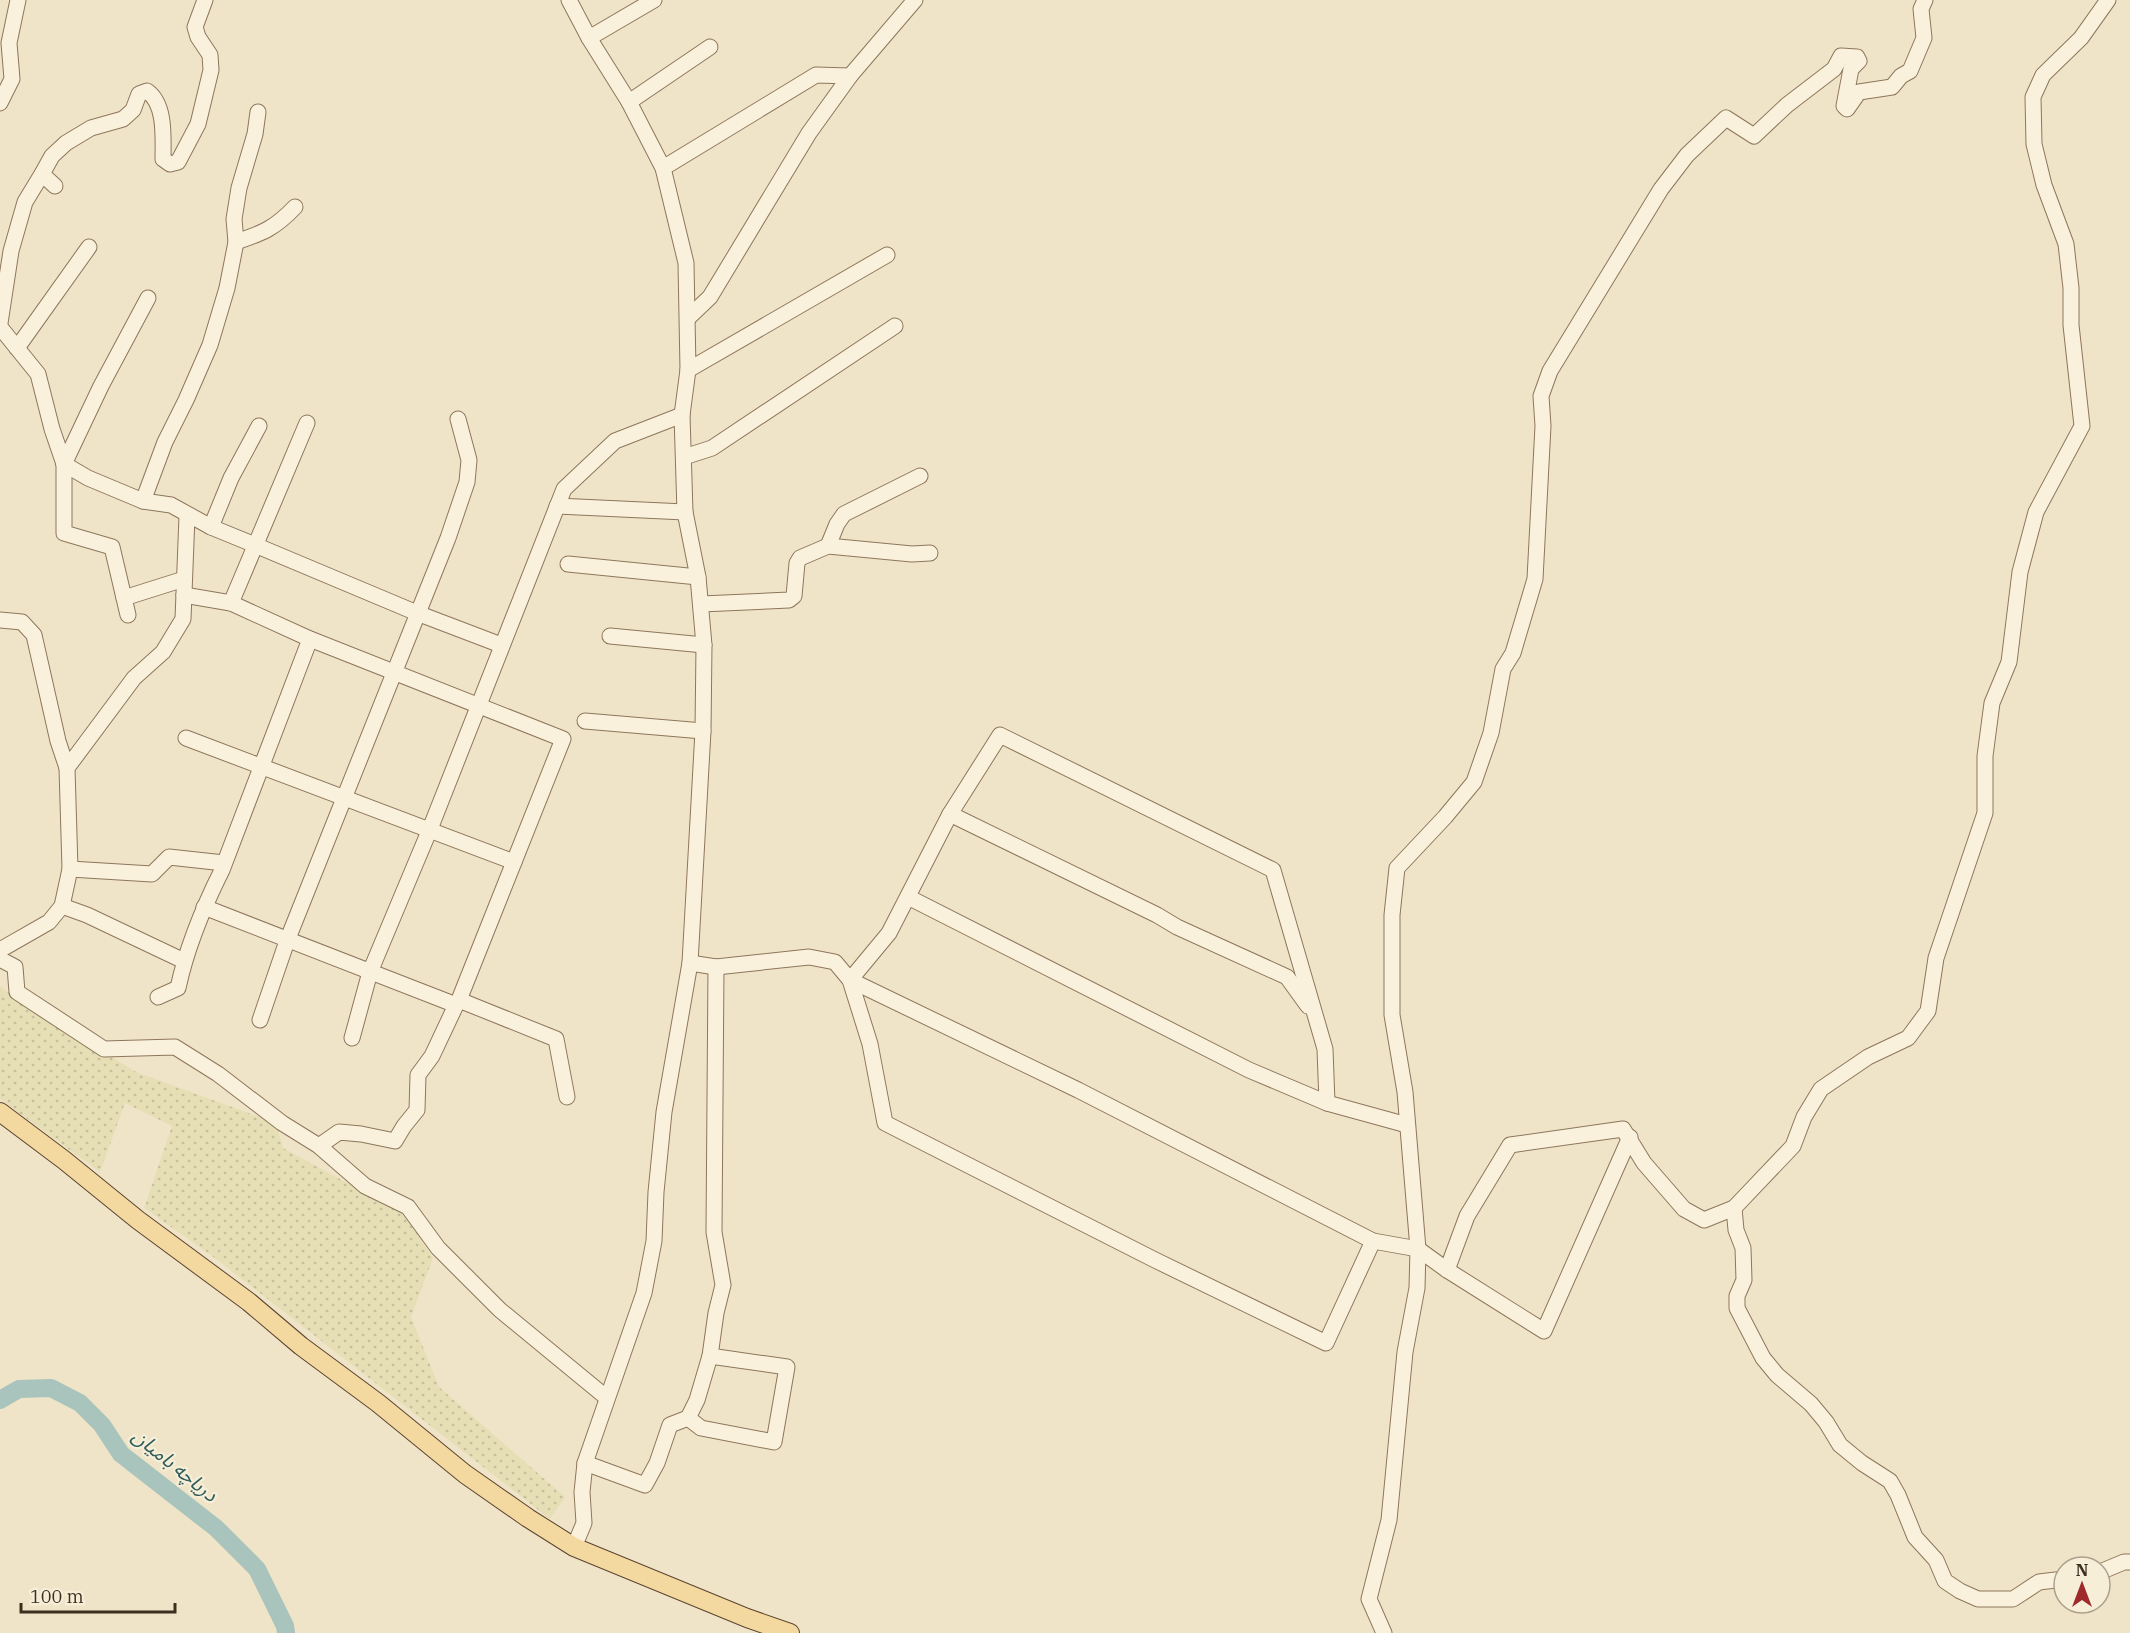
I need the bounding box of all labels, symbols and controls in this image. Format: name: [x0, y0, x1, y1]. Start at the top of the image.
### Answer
water label: دریاچه بامیان: [127, 1422, 224, 1508]
north arrow: [2052, 1555, 2112, 1615]
text: N: [2076, 1560, 2088, 1580]
scale bar: [21, 1576, 176, 1614]
text: 100 m: [30, 1585, 84, 1608]

